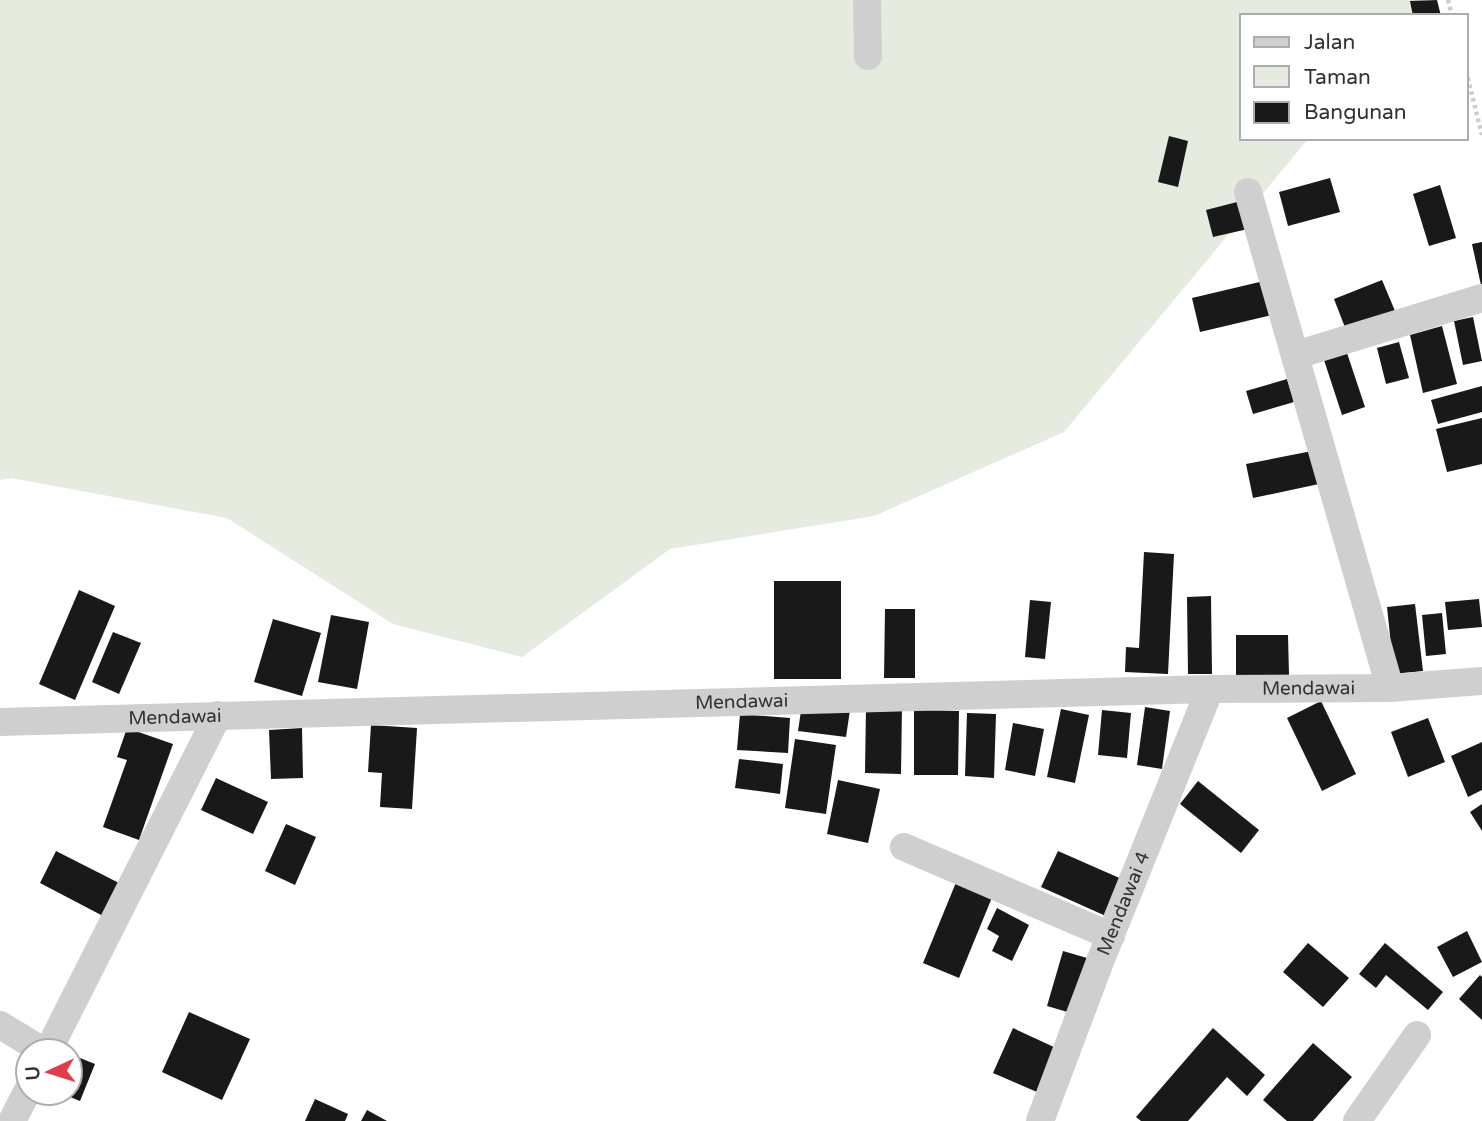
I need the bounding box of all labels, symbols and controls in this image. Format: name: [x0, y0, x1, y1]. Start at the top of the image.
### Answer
legend: [1240, 14, 1468, 140]
text: Jalan: [1304, 30, 1355, 55]
text: Taman: [1304, 65, 1371, 90]
text: Bangunan: [1304, 100, 1407, 125]
street label: Mendawai: [1262, 677, 1355, 700]
street label: Mendawai: [695, 690, 789, 714]
street label: Mendawai: [128, 705, 222, 729]
street label: Mendawai 4: [1093, 848, 1154, 959]
north arrow: [14, 1037, 84, 1107]
text: U: [22, 1065, 45, 1081]

